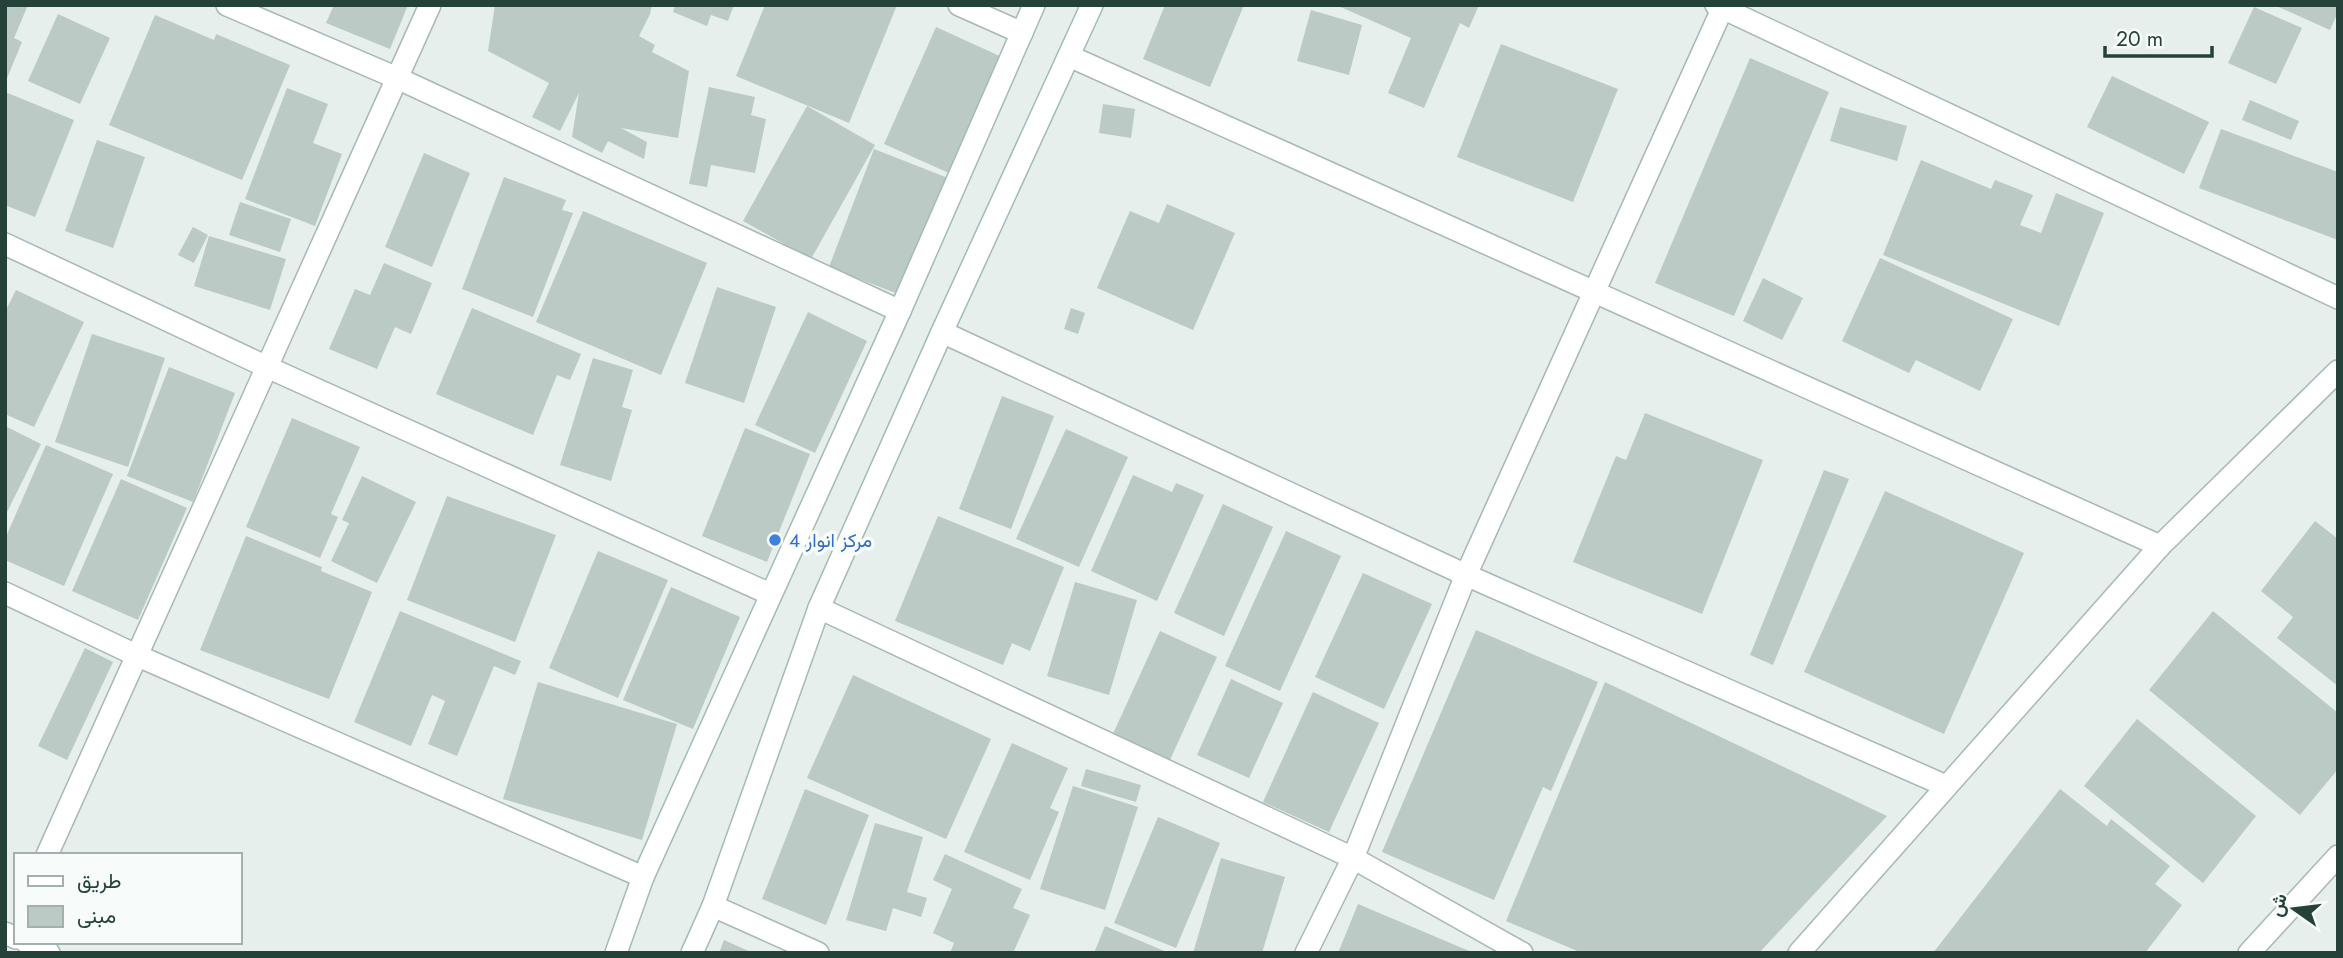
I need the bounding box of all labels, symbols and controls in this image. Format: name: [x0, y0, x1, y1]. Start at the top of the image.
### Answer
scale bar: [2105, 14, 2212, 58]
text: 20 m: [2116, 24, 2163, 54]
place label: مركز انوار 4: [789, 527, 872, 554]
marker: مركز انوار 4: [767, 532, 783, 548]
legend: [14, 853, 242, 944]
text: طريق: [77, 866, 122, 896]
north arrow: [2259, 874, 2329, 944]
text: ش: [2262, 891, 2294, 919]
text: مبنى: [77, 901, 116, 931]

